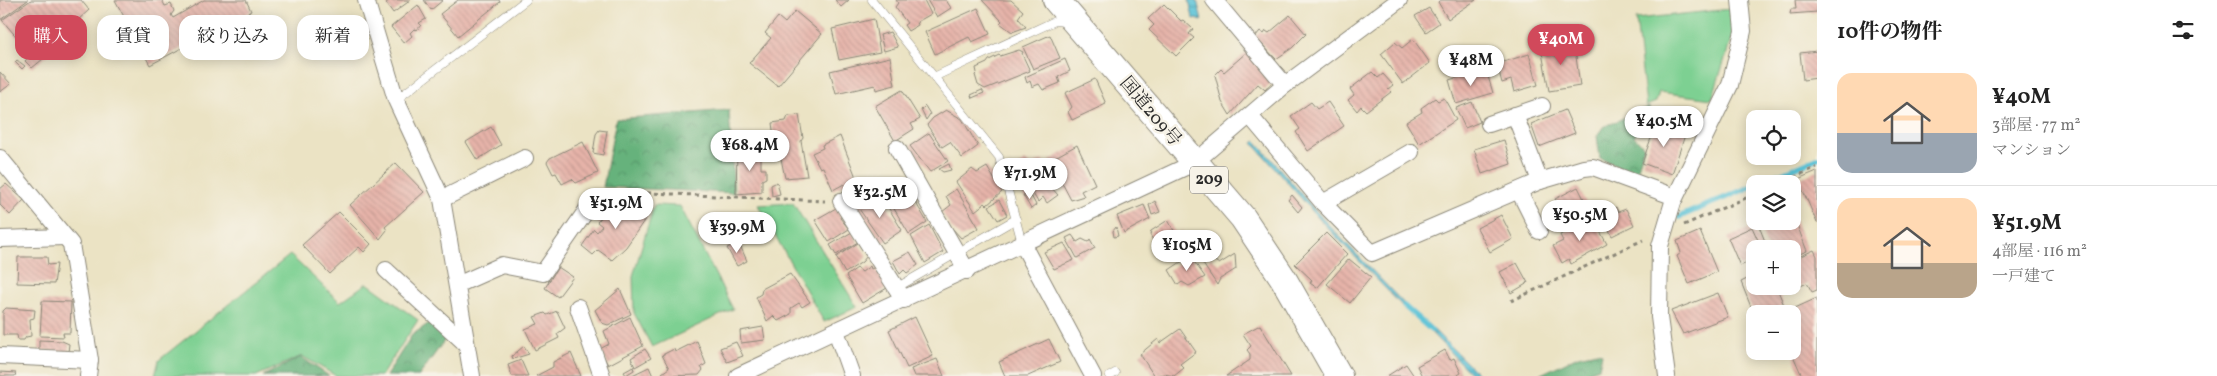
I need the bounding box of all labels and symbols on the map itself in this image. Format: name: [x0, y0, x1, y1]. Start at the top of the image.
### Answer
pin: ¥40M: [1531, 23, 1591, 66]
pin: ¥48M: [1441, 44, 1501, 87]
street label: 国道209号: [1113, 72, 1187, 152]
pin: ¥40.5M: [1623, 106, 1705, 148]
pin: ¥68.4M: [709, 130, 791, 172]
pin: ¥71.9M: [989, 158, 1071, 200]
road number: 209: [1190, 166, 1228, 194]
pin: ¥32.5M: [839, 176, 921, 219]
pin: ¥51.9M: [575, 188, 657, 230]
pin: ¥50.5M: [1539, 200, 1621, 242]
pin: ¥39.9M: [696, 212, 778, 254]
pin: ¥105M: [1152, 230, 1222, 272]

